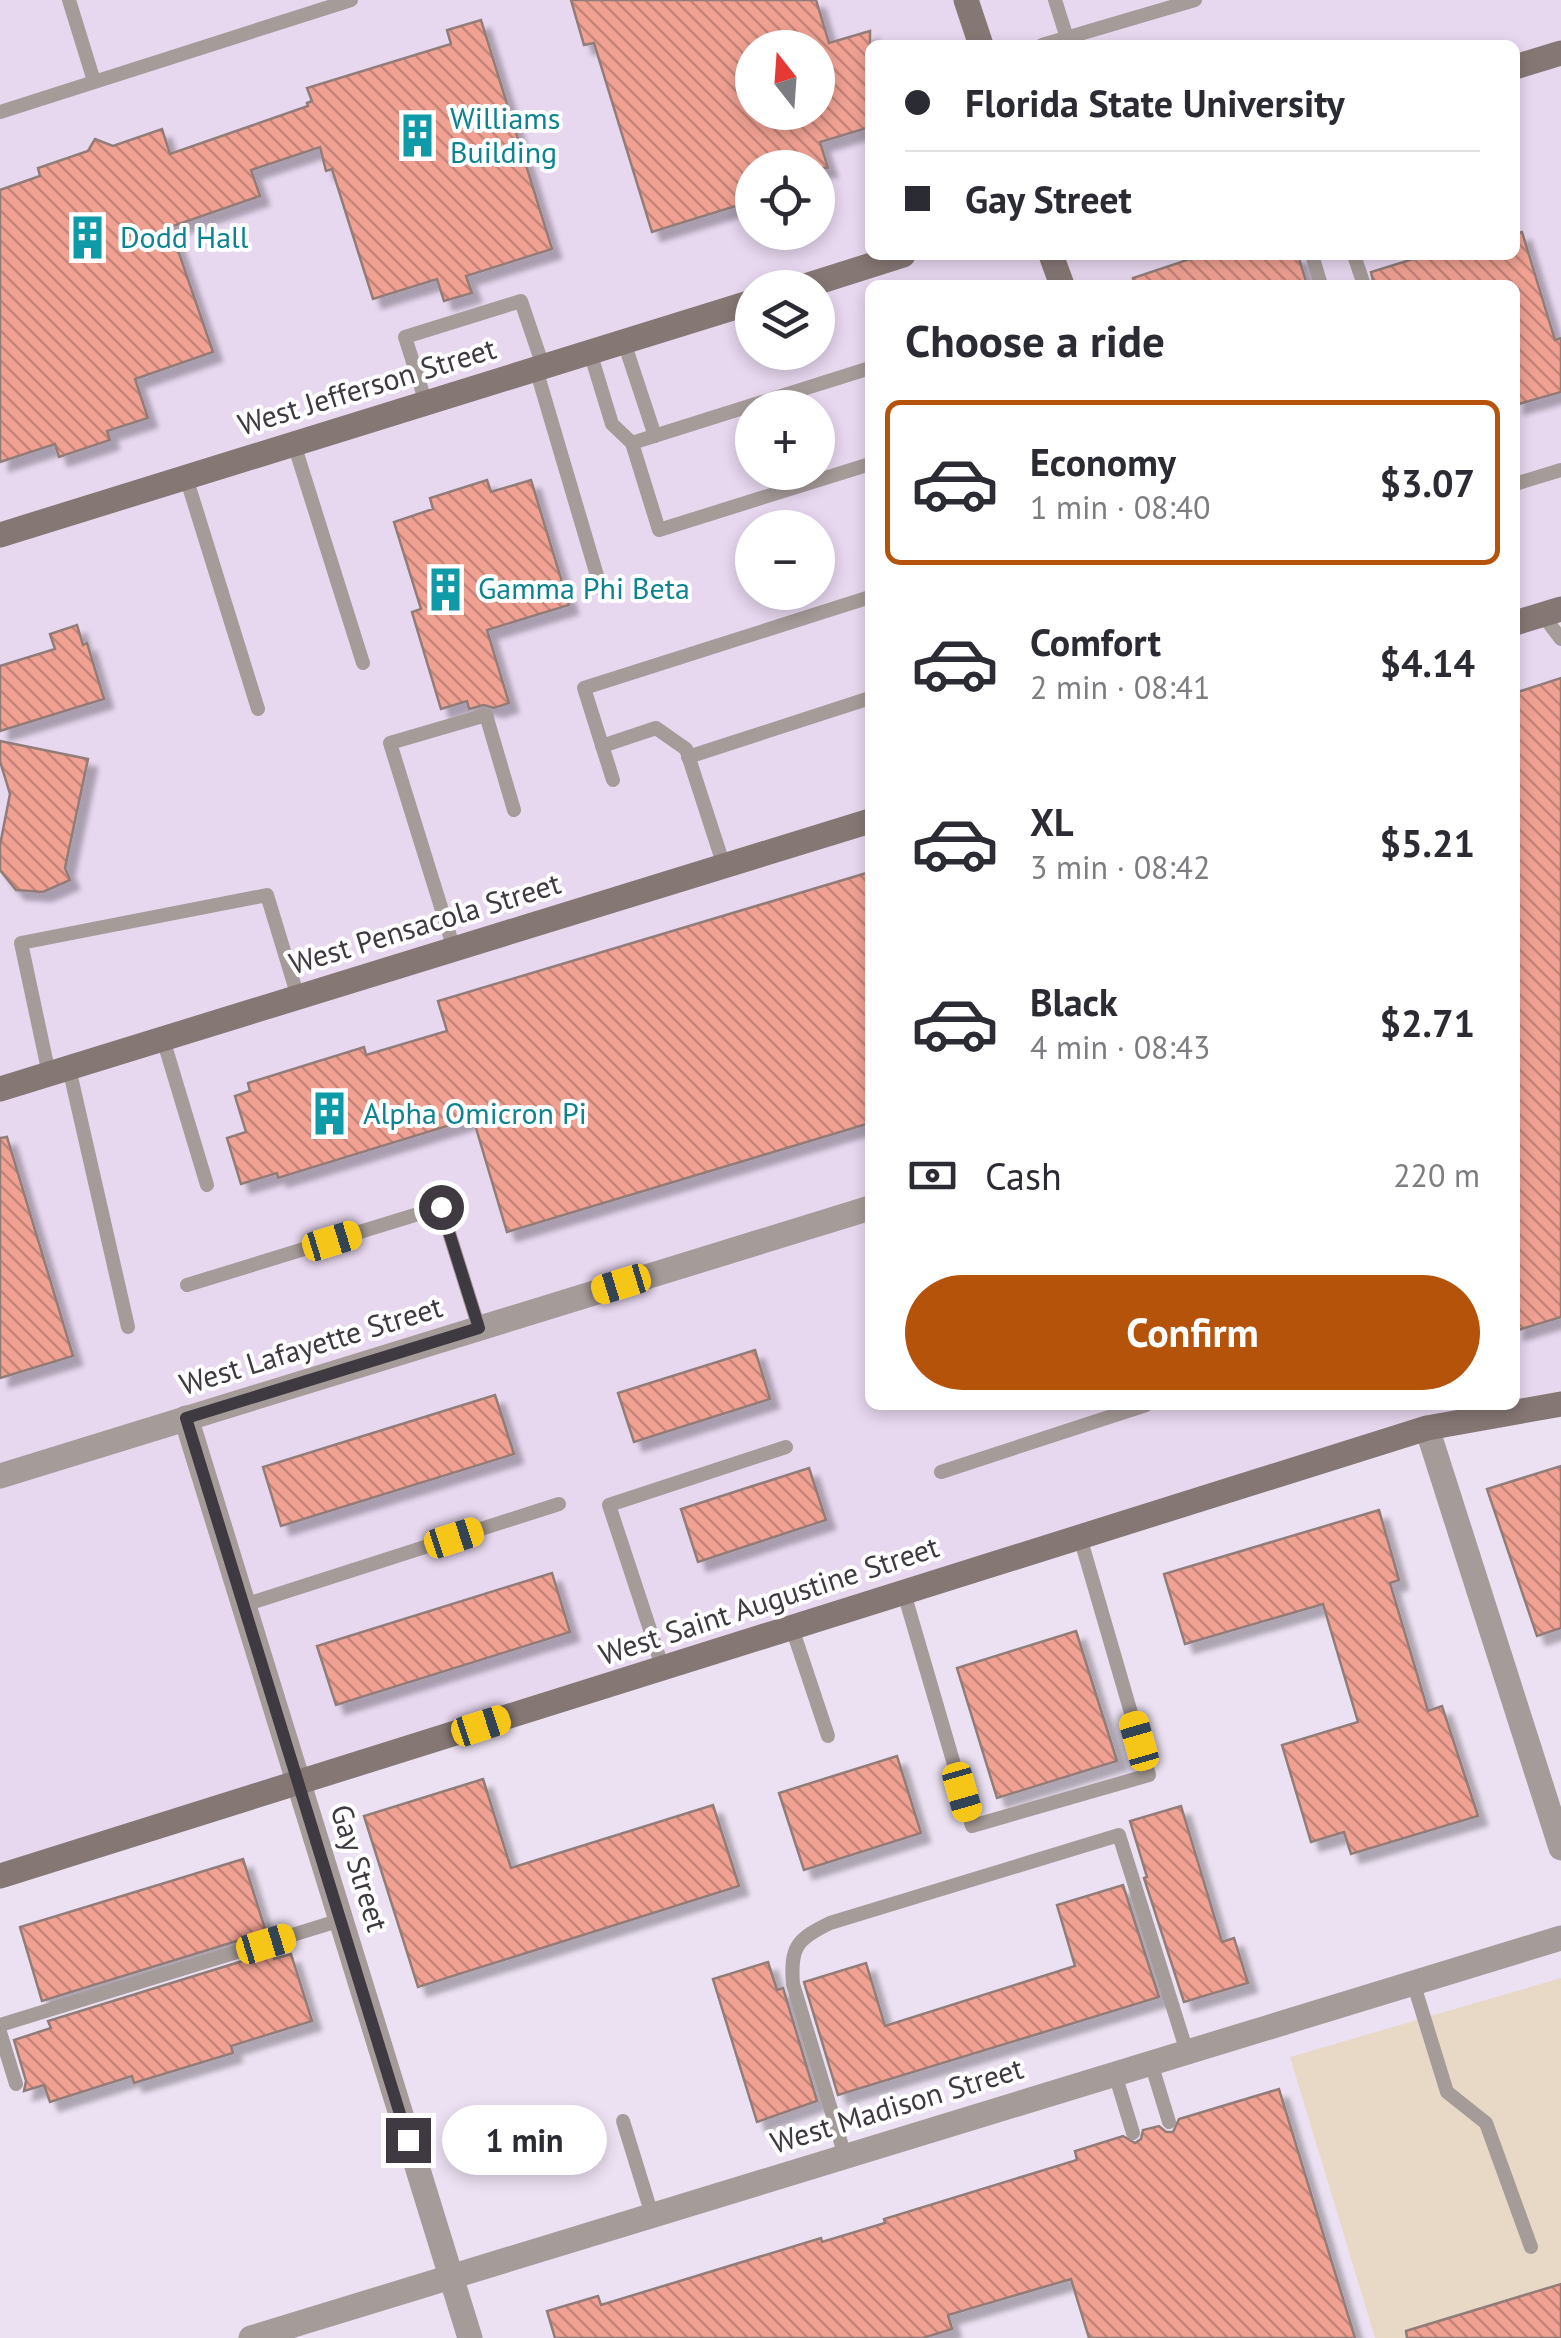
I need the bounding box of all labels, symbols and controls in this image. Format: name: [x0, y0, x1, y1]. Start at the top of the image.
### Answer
north arrow: [735, 30, 835, 130]
map controls: [735, 30, 835, 610]
text: Florida State University: [965, 78, 1345, 127]
place label: Williams Building: [450, 98, 560, 171]
building icon: Williams Building: [393, 112, 441, 160]
button: locate: [735, 150, 835, 250]
text: Gay Street: [965, 174, 1132, 223]
building icon: Dodd Hall: [63, 214, 111, 262]
place label: Dodd Hall: [120, 217, 249, 256]
button: layers: [735, 270, 835, 370]
text: Choose a ride: [905, 311, 1165, 369]
street label: West Jefferson Street: [233, 328, 500, 443]
button: +: [735, 390, 835, 490]
text: Economy: [1030, 437, 1176, 486]
icon: car: [910, 438, 1000, 528]
text: $3.07: [1379, 458, 1475, 507]
text: 1 min · 08:40: [1030, 486, 1210, 528]
button: −: [735, 510, 835, 610]
building icon: Gamma Phi Beta: [421, 565, 469, 613]
place label: Gamma Phi Beta: [478, 568, 690, 607]
text: Comfort: [1030, 617, 1161, 666]
icon: car: [910, 618, 1000, 708]
text: $4.14: [1379, 638, 1475, 687]
text: 2 min · 08:41: [1030, 666, 1210, 708]
text: XL: [1030, 797, 1074, 846]
icon: car: [910, 798, 1000, 888]
text: $5.21: [1379, 818, 1475, 867]
text: 3 min · 08:42: [1030, 846, 1210, 888]
street label: West Pensacola Street: [284, 863, 565, 982]
text: Black: [1030, 977, 1118, 1026]
icon: car: [910, 978, 1000, 1068]
text: $2.71: [1379, 998, 1475, 1047]
text: 4 min · 08:43: [1030, 1026, 1210, 1068]
building icon: Alpha Omicron Pi: [306, 1090, 354, 1138]
place label: Alpha Omicron Pi: [363, 1093, 587, 1132]
icon: cash: [905, 1148, 960, 1203]
text: Cash: [985, 1151, 1062, 1200]
text: 220 m: [1393, 1154, 1480, 1196]
route start: [419, 1185, 464, 1230]
car: [299, 1218, 365, 1264]
car: [588, 1261, 654, 1307]
button: Confirm: [905, 1275, 1480, 1390]
street label: West Lafayette Street: [174, 1286, 447, 1403]
car: [421, 1514, 487, 1562]
street label: West Saint Augustine Street: [594, 1526, 943, 1673]
car: [448, 1702, 514, 1750]
car: [1116, 1708, 1162, 1774]
car: [939, 1759, 985, 1825]
street label: Gay Street: [323, 1799, 398, 1936]
car: [233, 1921, 299, 1967]
street label: West Madison Street: [766, 2048, 1028, 2162]
callout: 1 min: [443, 2105, 608, 2175]
route end: [386, 2118, 431, 2163]
text: 1 min: [485, 2119, 564, 2161]

